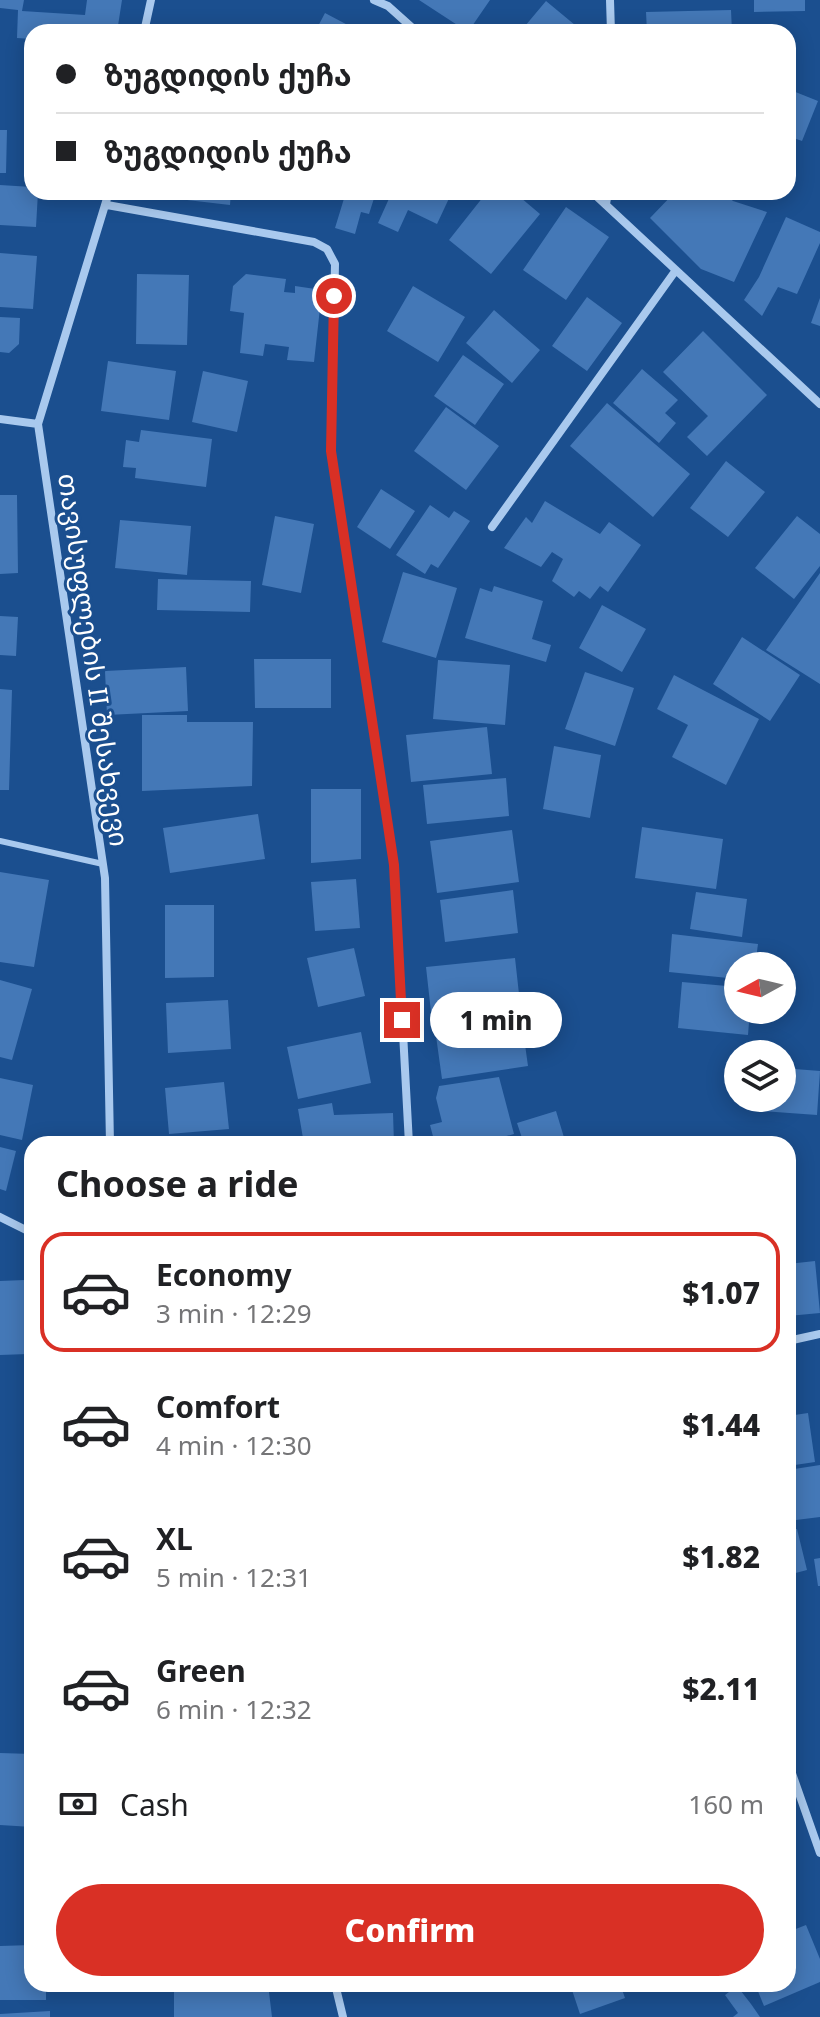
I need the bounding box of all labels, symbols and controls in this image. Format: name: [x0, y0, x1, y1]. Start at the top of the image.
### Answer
text: ზუგდიდის ქუჩა: [104, 54, 352, 95]
text: ზუგდიდის ქუჩა: [104, 131, 352, 172]
route start: [316, 278, 352, 314]
street label: თავისუფლების II შესახვევი: [50, 471, 138, 849]
north arrow: [724, 952, 796, 1024]
map controls: [724, 952, 796, 1112]
callout: 1 min: [430, 992, 562, 1048]
route end: [384, 1002, 420, 1038]
text: 1 min: [460, 1002, 532, 1038]
button: layers: [724, 1040, 796, 1112]
text: Choose a ride: [56, 1159, 298, 1208]
text: Economy: [156, 1254, 292, 1295]
icon: car: [60, 1256, 132, 1328]
text: $1.07: [682, 1272, 760, 1313]
text: 3 min · 12:29: [156, 1295, 312, 1331]
text: Comfort: [156, 1386, 280, 1427]
icon: car: [60, 1388, 132, 1460]
text: $1.44: [682, 1404, 760, 1445]
text: 4 min · 12:30: [156, 1427, 312, 1463]
text: XL: [156, 1518, 193, 1559]
icon: car: [60, 1520, 132, 1592]
text: $1.82: [682, 1536, 760, 1577]
text: 5 min · 12:31: [156, 1559, 312, 1595]
text: Green: [156, 1650, 246, 1691]
icon: car: [60, 1652, 132, 1724]
text: $2.11: [682, 1668, 760, 1709]
text: 6 min · 12:32: [156, 1691, 312, 1727]
icon: cash: [56, 1782, 100, 1826]
text: Cash: [120, 1784, 189, 1825]
text: 160 m: [688, 1786, 764, 1822]
button: Confirm: [56, 1884, 764, 1976]

